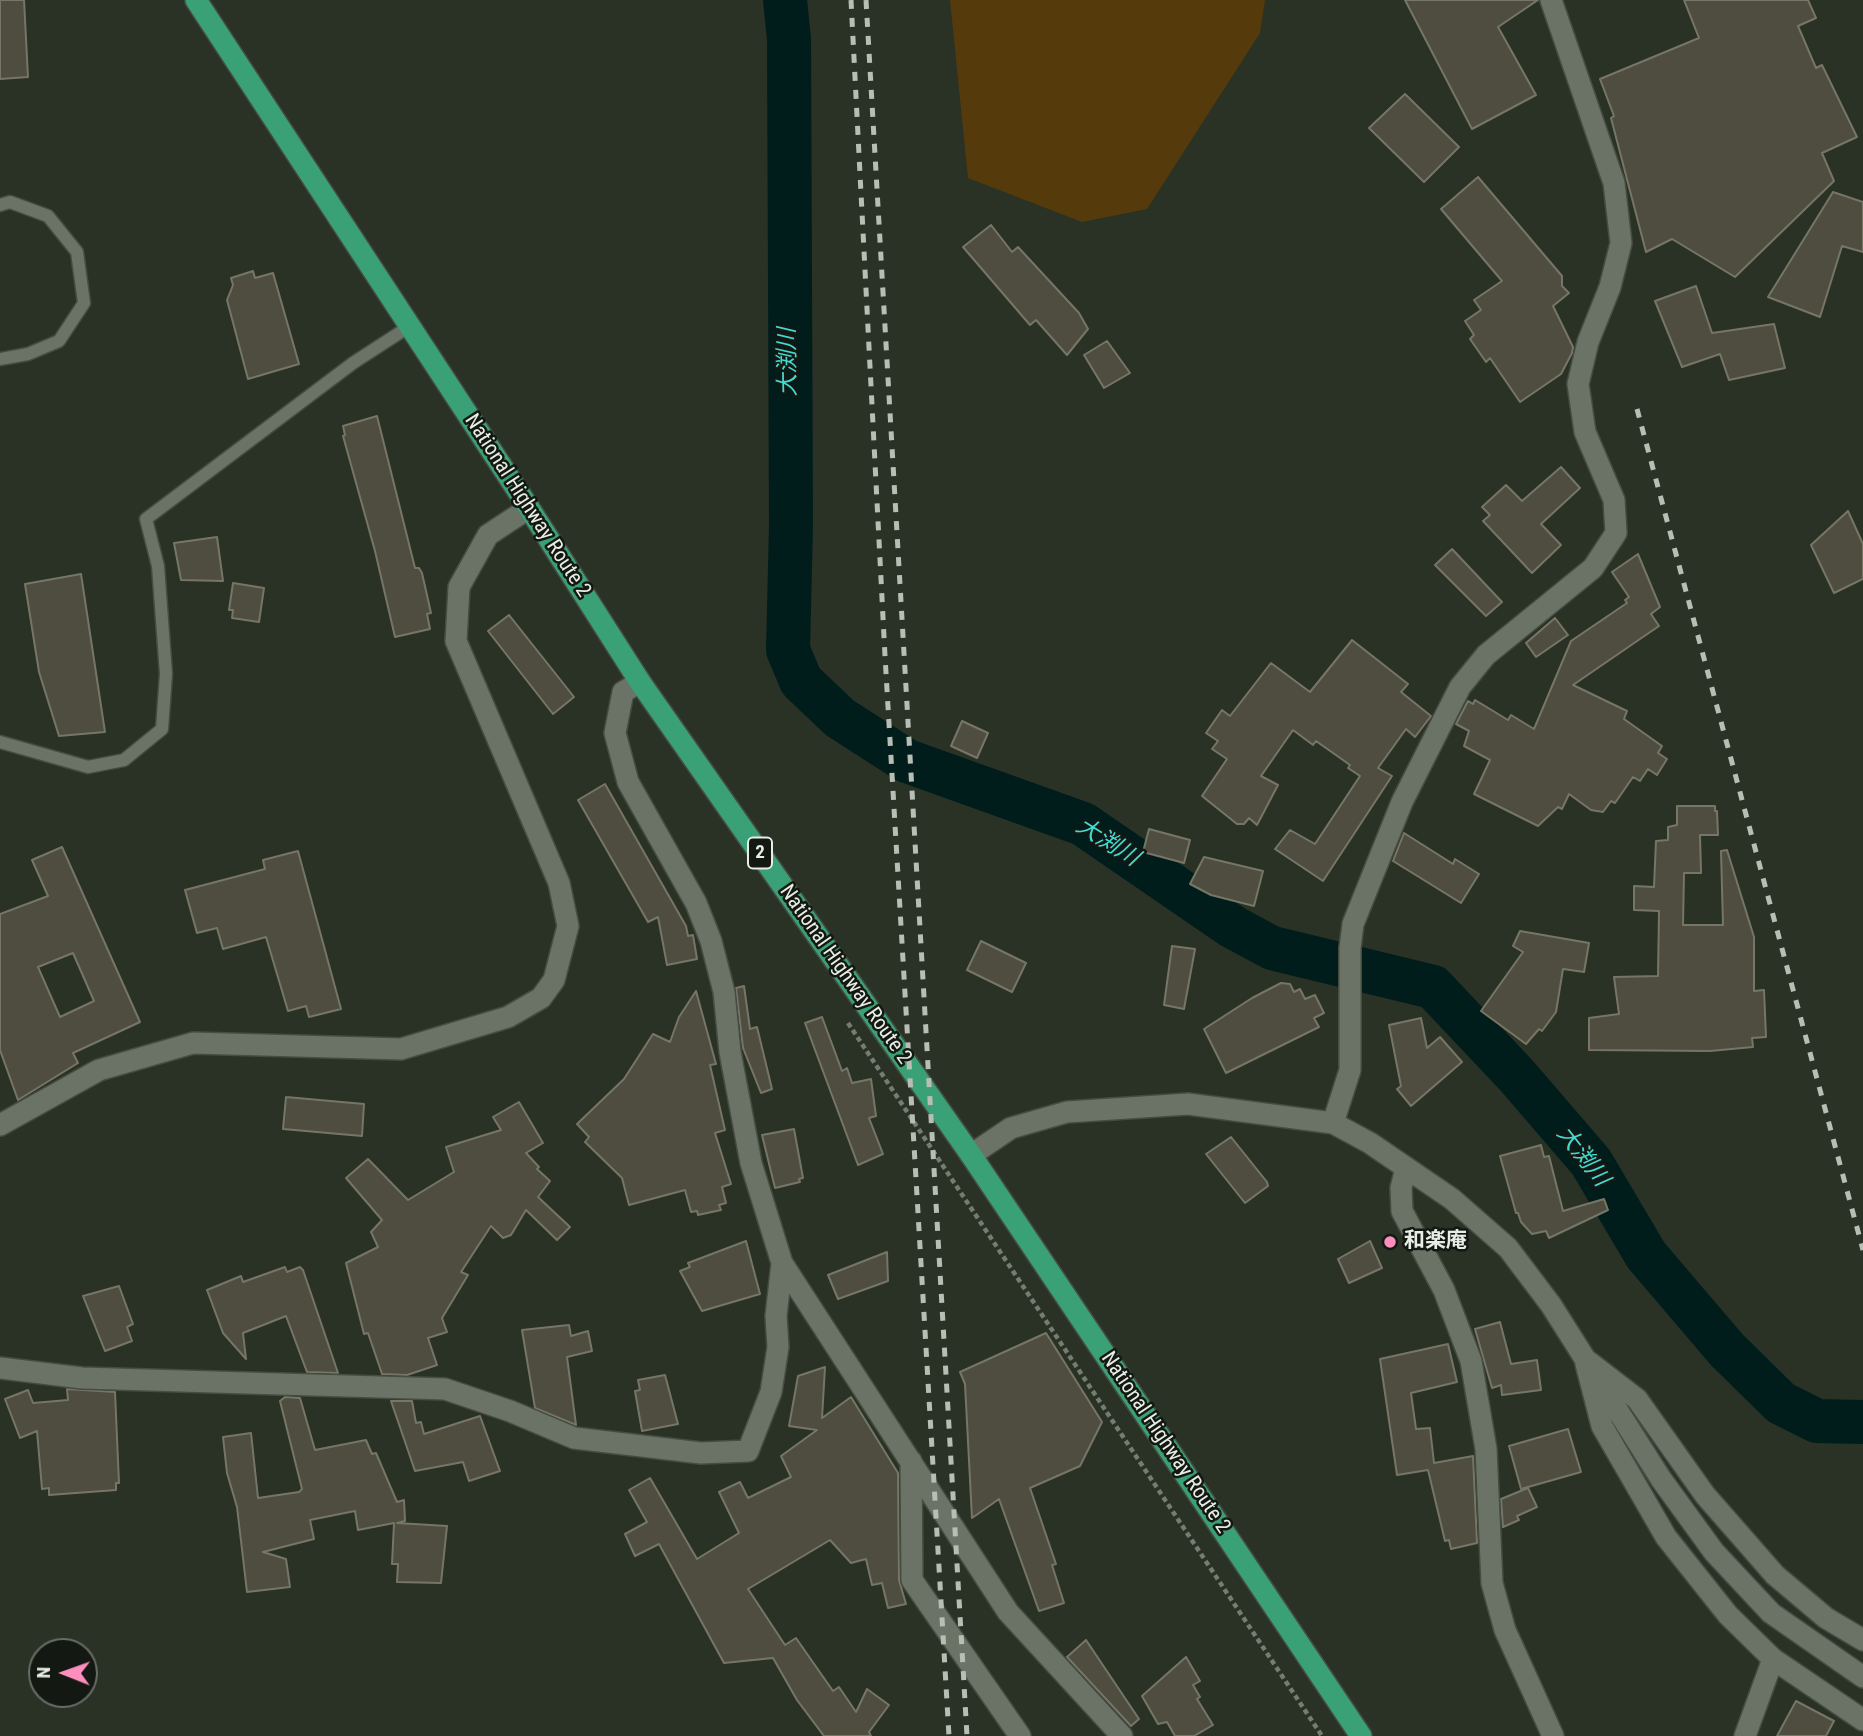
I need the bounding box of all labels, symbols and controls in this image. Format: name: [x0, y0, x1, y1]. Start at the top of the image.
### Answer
water label: 大渕川: [775, 327, 803, 397]
street label: National Highway Route 2: [458, 410, 596, 602]
water label: 大渕川: [1070, 813, 1144, 873]
road number: 2: [748, 838, 772, 868]
street label: National Highway Route 2: [774, 881, 916, 1069]
water label: 大渕川: [1550, 1121, 1614, 1193]
place label: 和楽庵: [1404, 1229, 1467, 1255]
marker: 和楽庵: [1382, 1234, 1398, 1250]
street label: National Highway Route 2: [1095, 1348, 1235, 1538]
north arrow: [28, 1638, 98, 1708]
text: N: [32, 1667, 55, 1679]

